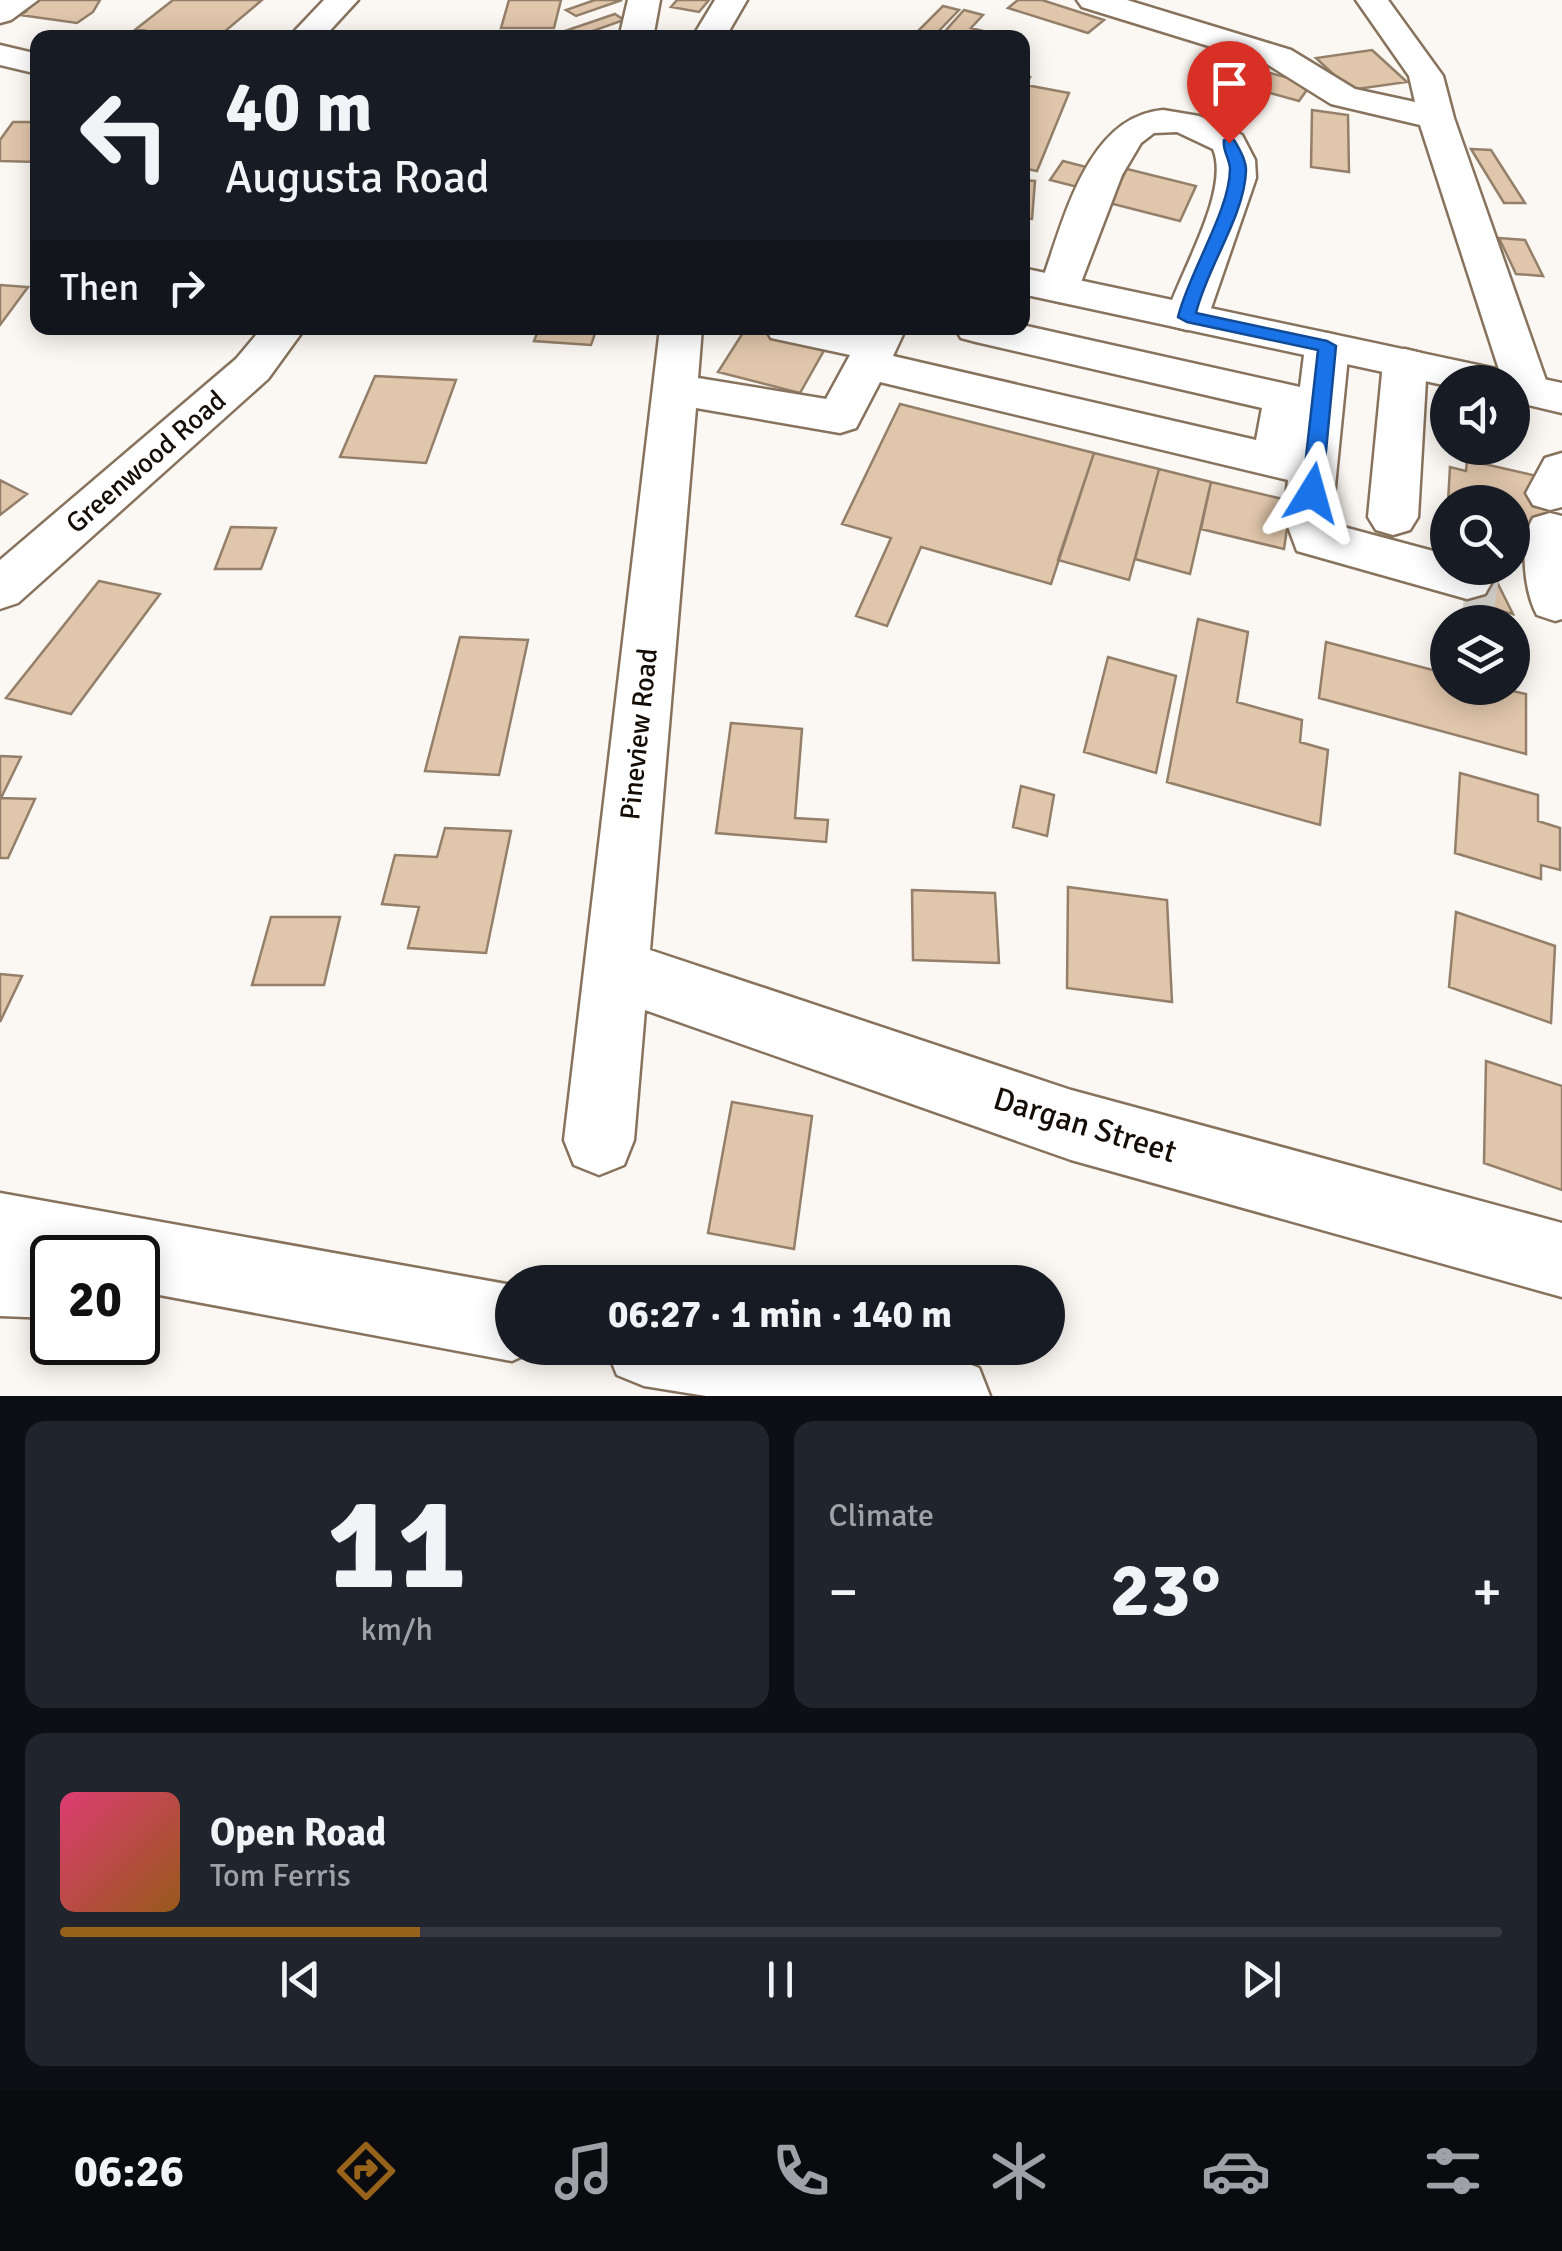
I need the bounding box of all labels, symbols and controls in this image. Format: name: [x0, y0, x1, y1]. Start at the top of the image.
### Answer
pin: [1187, 41, 1272, 144]
icon: arrive: [1202, 56, 1257, 111]
text: 40 m: [225, 64, 373, 150]
icon: left: [60, 70, 190, 200]
text: Augusta Road: [225, 150, 490, 205]
icon: right: [159, 260, 214, 315]
text: Then: [60, 264, 139, 311]
map controls: [1430, 365, 1530, 705]
button: sound: [1430, 365, 1530, 465]
street label: Greenwood Road: [59, 383, 233, 541]
position arrow: [1260, 441, 1364, 545]
button: search: [1430, 485, 1530, 585]
button: layers: [1430, 605, 1530, 705]
street label: Pineview Road: [613, 646, 665, 822]
street label: Dargan Street: [989, 1079, 1181, 1171]
speed limit sign: 20: [30, 1235, 160, 1365]
text: 06:27 · 1 min · 140 m: [608, 1291, 952, 1338]
text: 11: [327, 1465, 467, 1625]
text: Climate: [829, 1496, 934, 1535]
text: 23°: [1110, 1544, 1221, 1637]
text: −: [829, 1558, 858, 1626]
text: +: [1472, 1558, 1502, 1626]
text: km/h: [361, 1610, 433, 1649]
text: Open Road: [210, 1809, 386, 1856]
text: Tom Ferris: [210, 1856, 351, 1895]
icon: previous: [273, 1952, 328, 2007]
icon: pause: [753, 1952, 808, 2007]
icon: next: [1234, 1952, 1289, 2007]
icon: directions: [331, 2136, 401, 2206]
icon: music: [549, 2136, 619, 2206]
icon: phone: [766, 2136, 836, 2206]
icon: climate: [984, 2136, 1054, 2206]
icon: car: [1201, 2136, 1271, 2206]
icon: filters: [1418, 2136, 1488, 2206]
text: 06:26: [74, 2144, 184, 2199]

